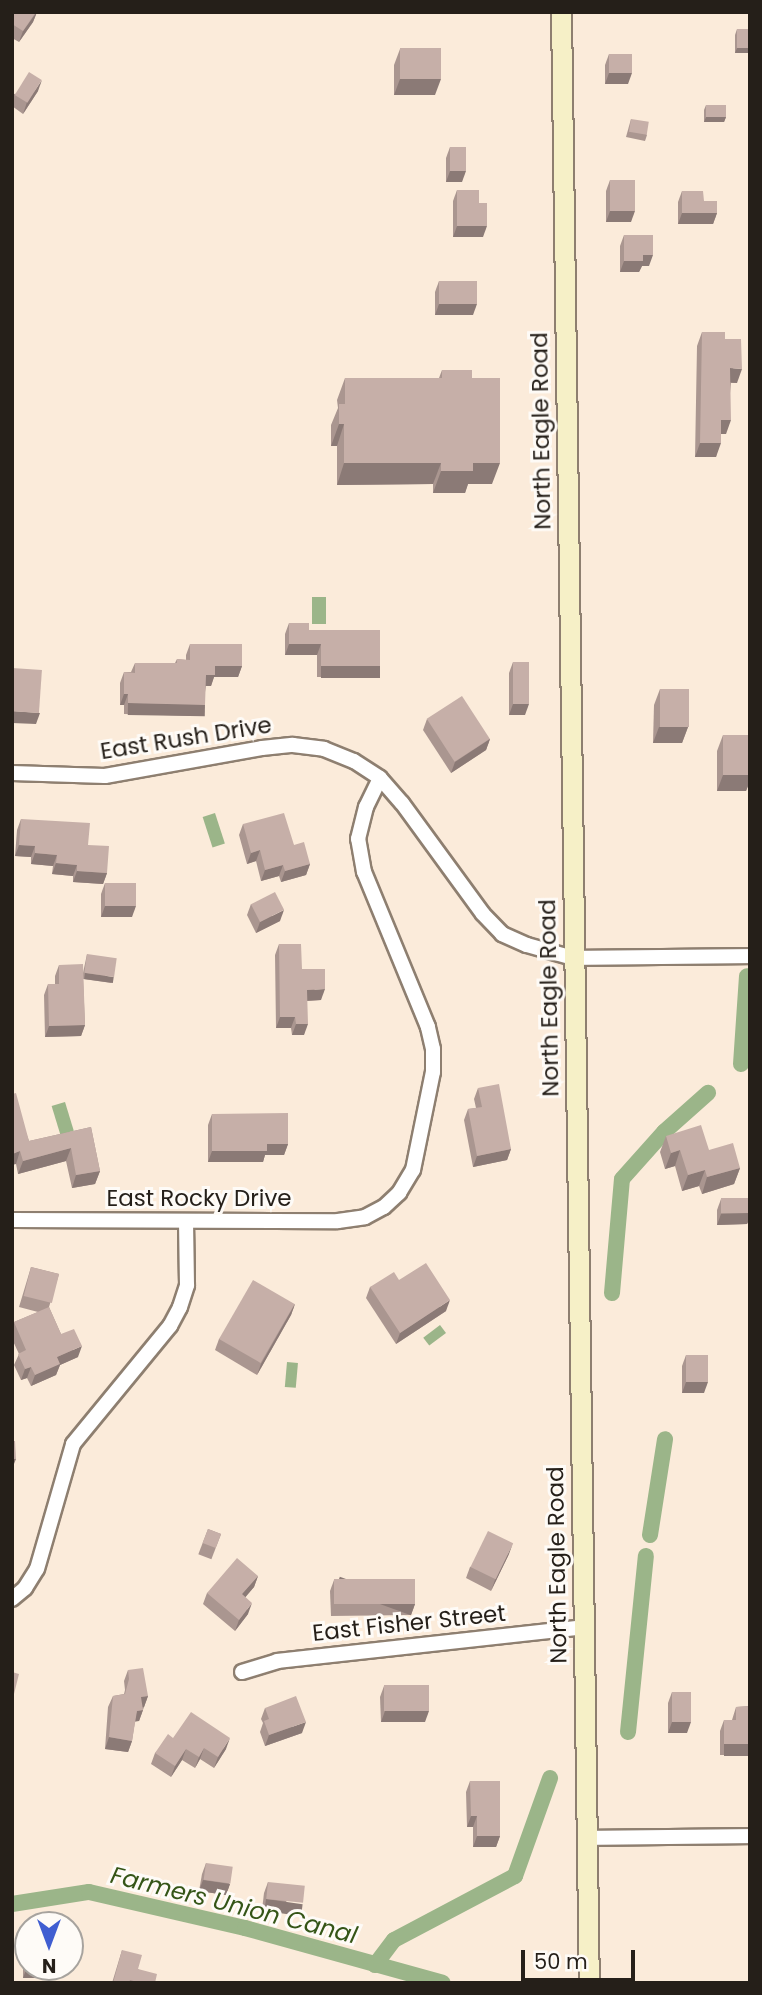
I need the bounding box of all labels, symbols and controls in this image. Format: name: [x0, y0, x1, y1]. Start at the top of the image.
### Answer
street label: North Eagle Road: [525, 332, 557, 530]
street label: East Rush Drive: [98, 711, 274, 765]
street label: North Eagle Road: [533, 899, 565, 1097]
street label: East Rocky Drive: [106, 1184, 292, 1212]
street label: North Eagle Road: [541, 1466, 573, 1664]
street label: East Fisher Street: [311, 1599, 507, 1647]
water label: Farmers Union Canal: [108, 1860, 360, 1950]
north arrow: [14, 1911, 84, 1981]
scale bar: [524, 1936, 638, 1980]
text: 50 m: [534, 1947, 588, 1976]
text: N: [42, 1952, 56, 1979]

